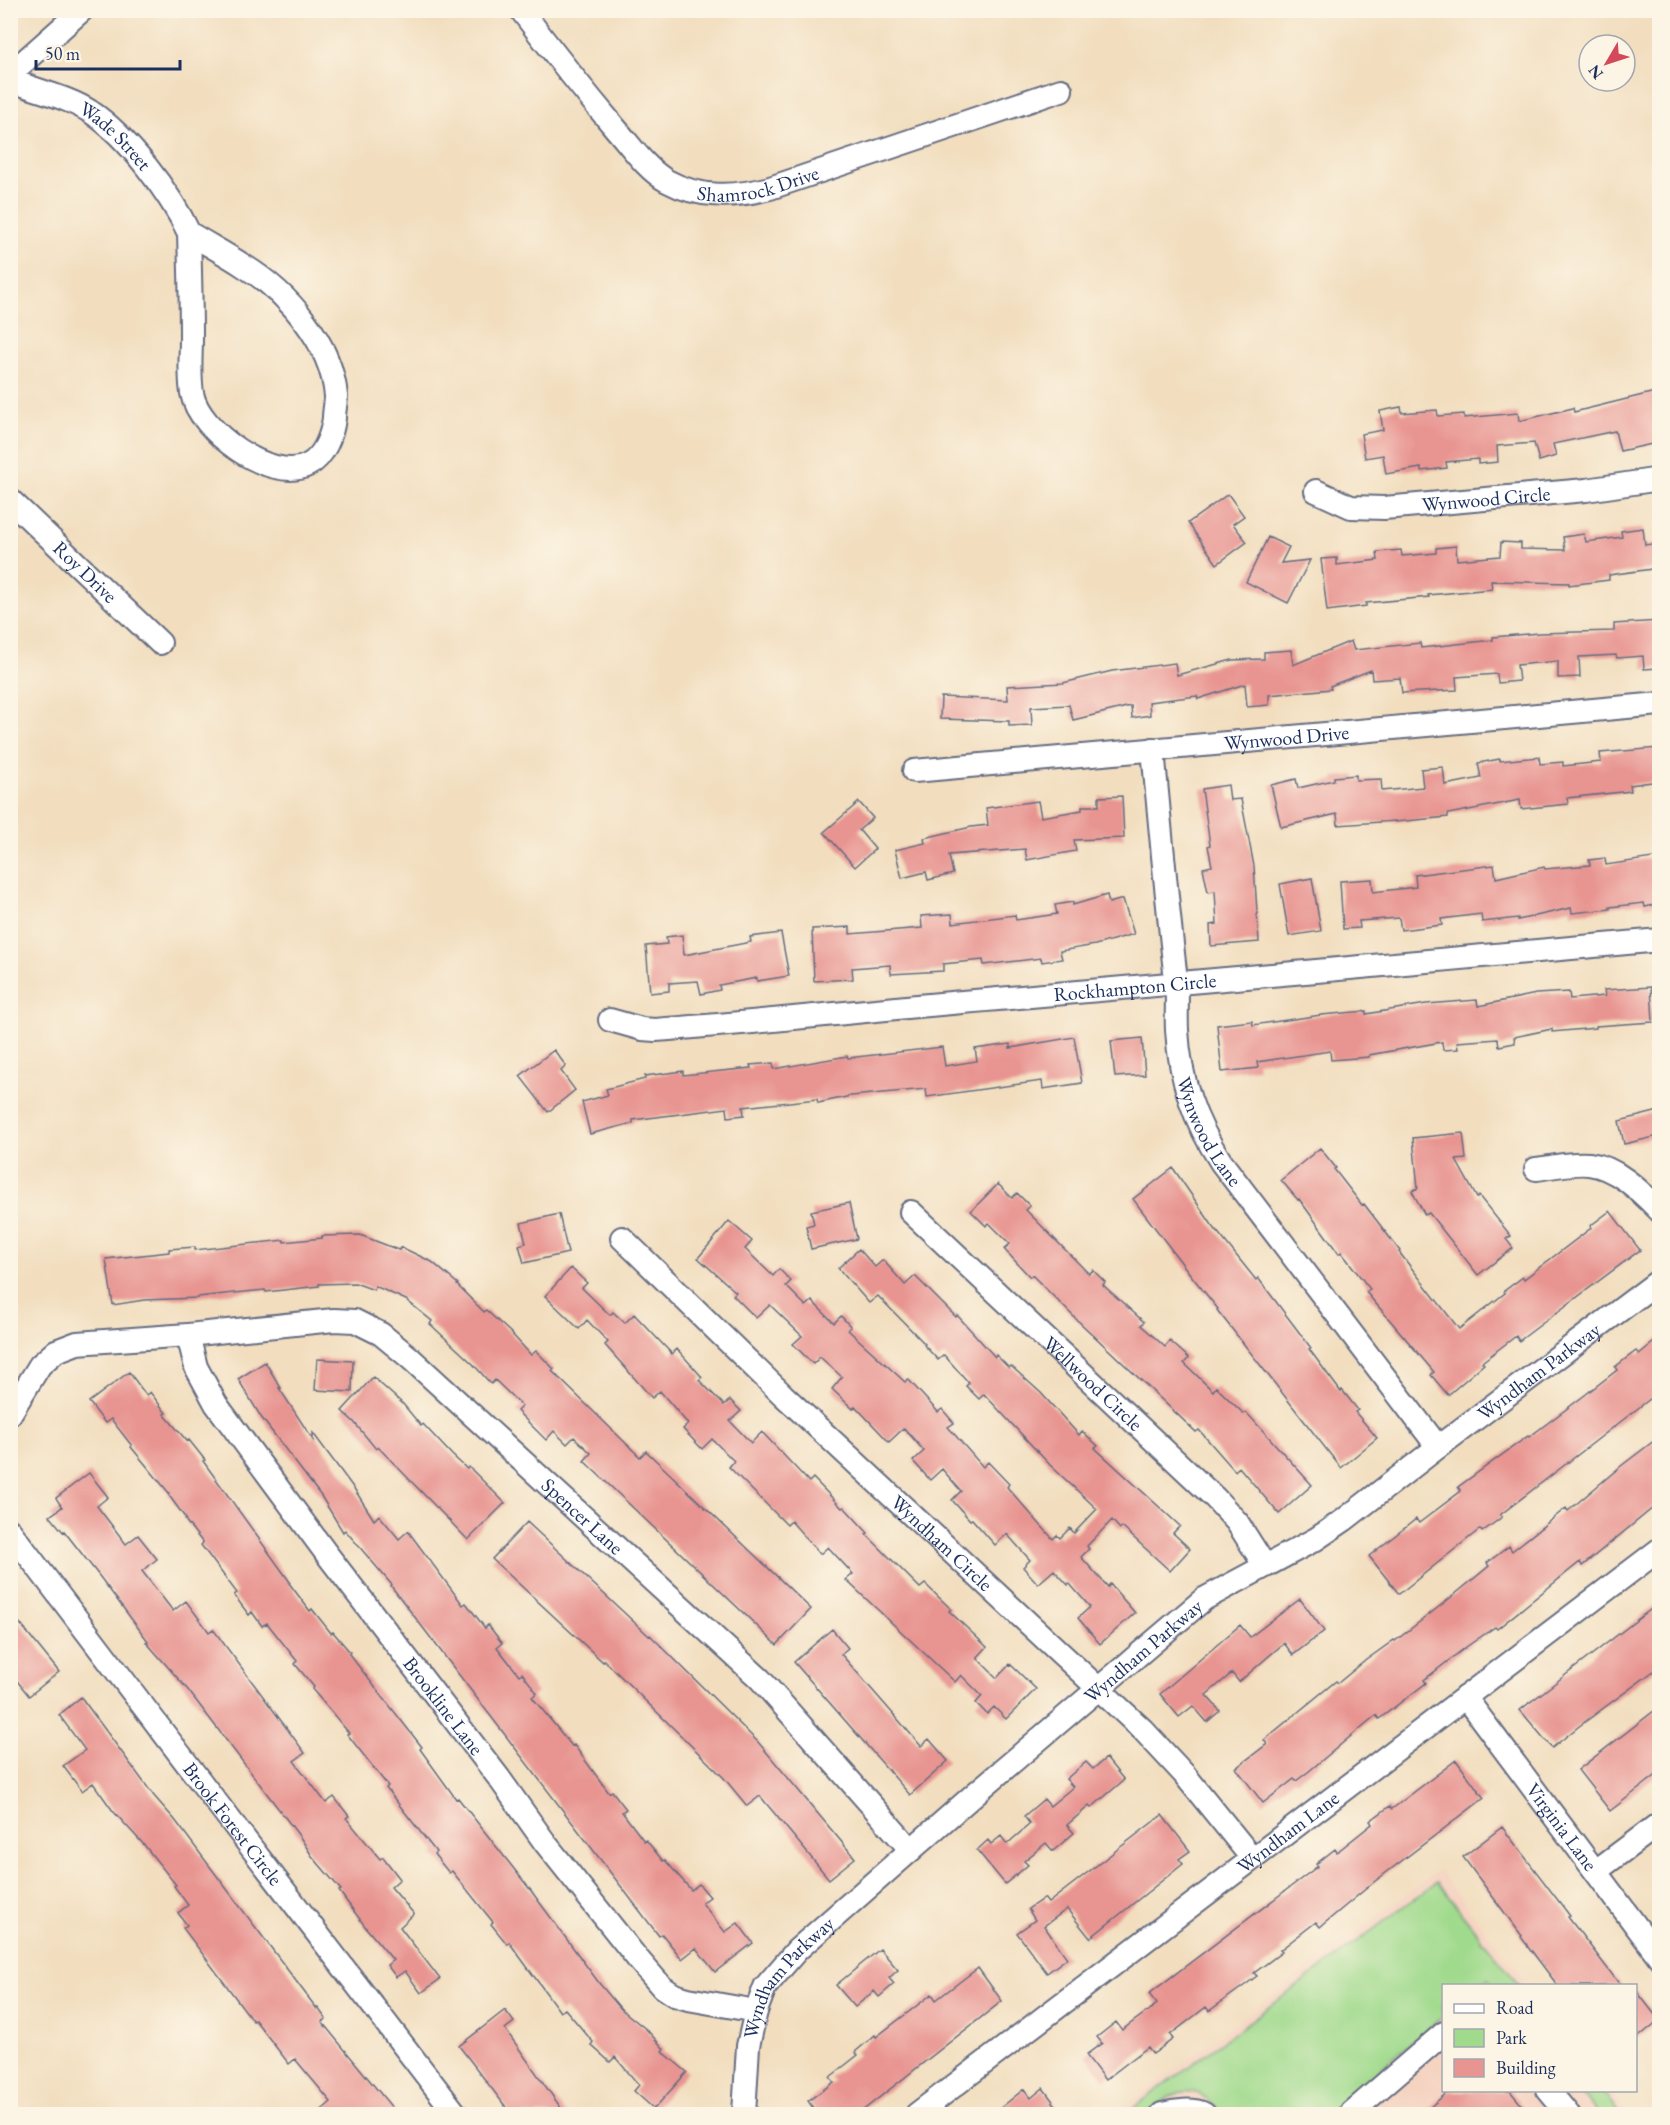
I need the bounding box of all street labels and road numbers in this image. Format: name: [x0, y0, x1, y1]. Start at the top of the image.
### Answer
street label: Wade Street: [75, 95, 158, 176]
street label: Shamrock Drive: [695, 159, 822, 208]
street label: Wynwood Circle: [1421, 480, 1552, 518]
street label: Roy Drive: [48, 535, 123, 609]
street label: Wynwood Drive: [1223, 719, 1350, 756]
street label: Rockhampton Circle: [1052, 967, 1218, 1007]
street label: Wynwood Lane: [1171, 1074, 1248, 1192]
street label: Wyndham Parkway: [1472, 1316, 1606, 1426]
street label: Wellwood Circle: [1038, 1330, 1149, 1437]
street label: Spencer Lane: [536, 1472, 629, 1560]
street label: Wyndham Circle: [885, 1489, 999, 1597]
street label: Wyndham Parkway: [1078, 1593, 1208, 1709]
street label: Brookline Lane: [397, 1651, 490, 1760]
street label: Brook Forest Circle: [177, 1757, 289, 1891]
street label: Virginia Lane: [1520, 1777, 1604, 1876]
street label: Wyndham Lane: [1232, 1785, 1344, 1879]
street label: Wyndham Parkway: [737, 1910, 840, 2041]

